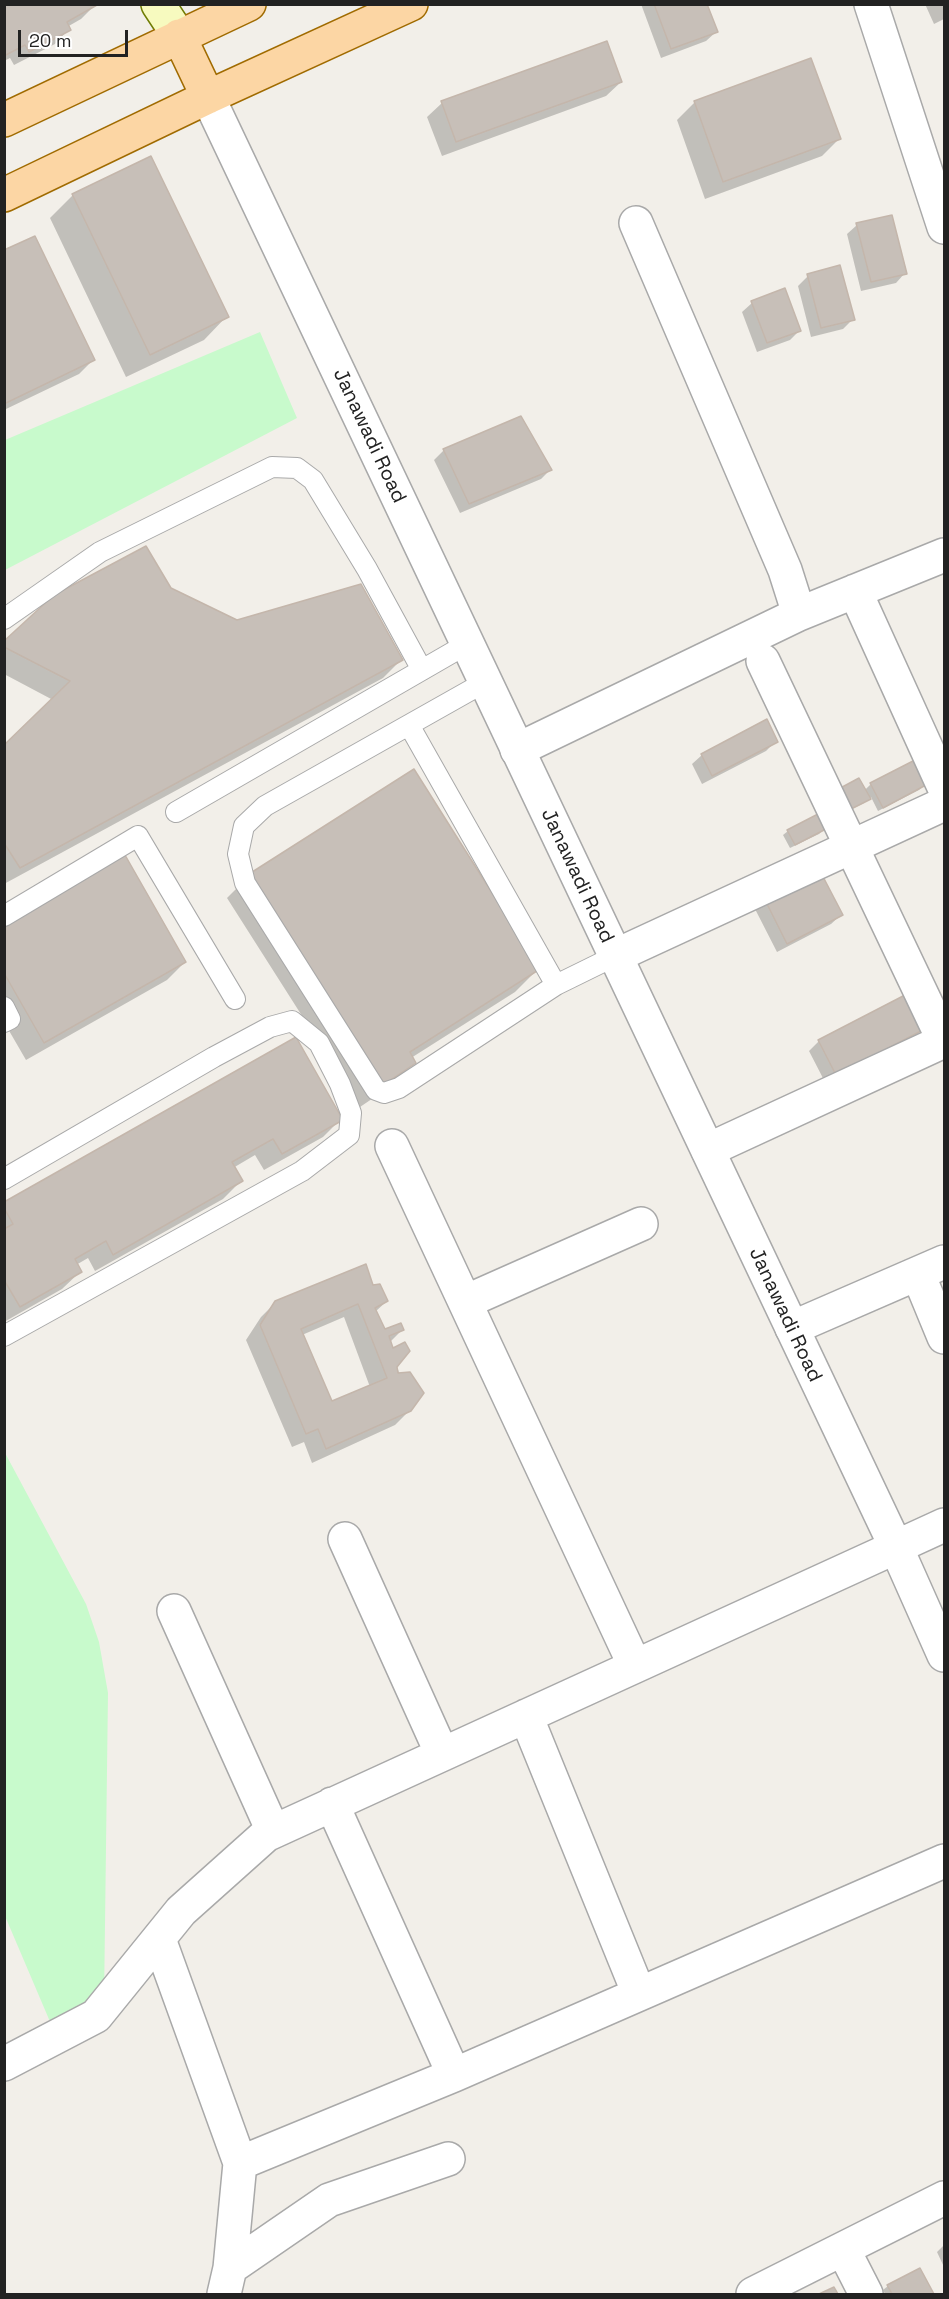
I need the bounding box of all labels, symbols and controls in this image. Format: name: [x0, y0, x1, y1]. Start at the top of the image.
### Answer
scale bar: [21, 18, 130, 56]
text: 20 m: [29, 29, 72, 52]
street label: Janawadi Road: [327, 365, 411, 507]
street label: Janawadi Road: [535, 805, 619, 947]
street label: Janawadi Road: [743, 1244, 827, 1386]

